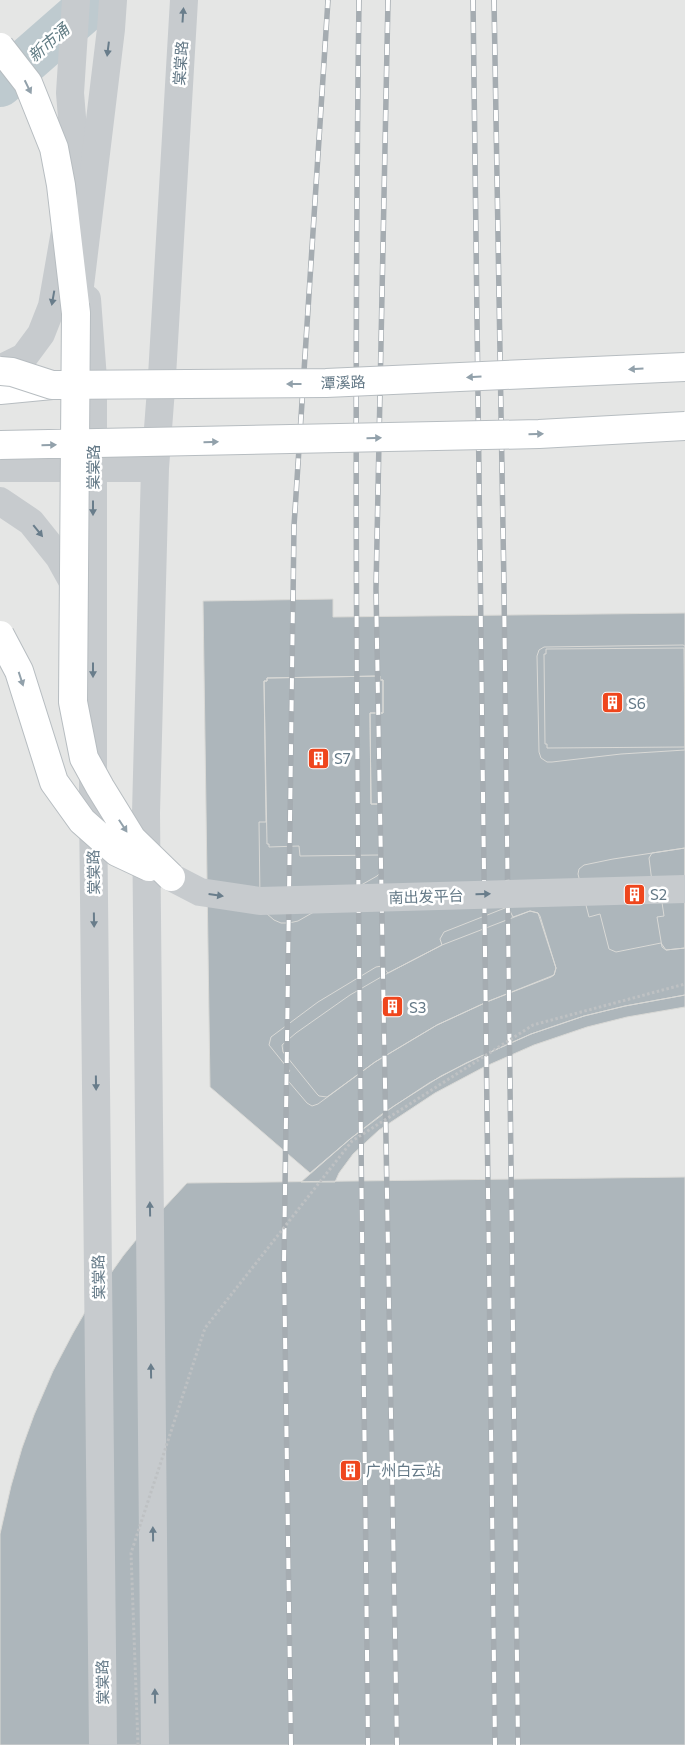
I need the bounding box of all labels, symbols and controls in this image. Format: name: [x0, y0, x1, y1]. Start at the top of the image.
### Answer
one-way arrow: [179, 6, 187, 22]
water label: 新市涌: [24, 18, 74, 65]
street label: 棠棠路: [169, 40, 191, 86]
one-way arrow: [104, 41, 112, 57]
one-way arrow: [24, 79, 33, 94]
one-way arrow: [49, 291, 57, 307]
one-way arrow: [628, 366, 644, 374]
street label: 潭溪路: [320, 372, 366, 392]
one-way arrow: [466, 373, 482, 381]
one-way arrow: [286, 380, 302, 388]
one-way arrow: [528, 429, 544, 437]
one-way arrow: [366, 433, 382, 441]
one-way arrow: [203, 437, 219, 445]
one-way arrow: [41, 440, 57, 448]
street label: 棠棠路: [84, 444, 102, 490]
one-way arrow: [89, 500, 97, 516]
one-way arrow: [32, 524, 43, 537]
one-way arrow: [89, 663, 97, 679]
one-way arrow: [18, 671, 25, 686]
building icon: S6: [600, 691, 624, 715]
place label: S6: [628, 694, 646, 712]
building icon: S7: [306, 746, 330, 770]
place label: S7: [334, 749, 351, 767]
one-way arrow: [118, 819, 128, 833]
street label: 棠棠路: [84, 849, 102, 895]
building icon: S2: [622, 882, 646, 906]
place label: S2: [650, 885, 667, 903]
street label: 南出发平台: [388, 886, 464, 906]
one-way arrow: [475, 890, 491, 898]
one-way arrow: [208, 891, 224, 899]
one-way arrow: [90, 913, 98, 929]
building icon: S3: [381, 995, 405, 1019]
place label: S3: [409, 998, 426, 1016]
one-way arrow: [92, 1075, 100, 1091]
one-way arrow: [146, 1201, 154, 1217]
street label: 棠棠路: [89, 1254, 107, 1300]
one-way arrow: [147, 1363, 155, 1379]
building icon: 广州白云站: [338, 1458, 362, 1482]
place label: 广州白云站: [366, 1461, 441, 1479]
one-way arrow: [149, 1526, 157, 1542]
street label: 棠棠路: [93, 1659, 111, 1705]
one-way arrow: [150, 1688, 158, 1704]

